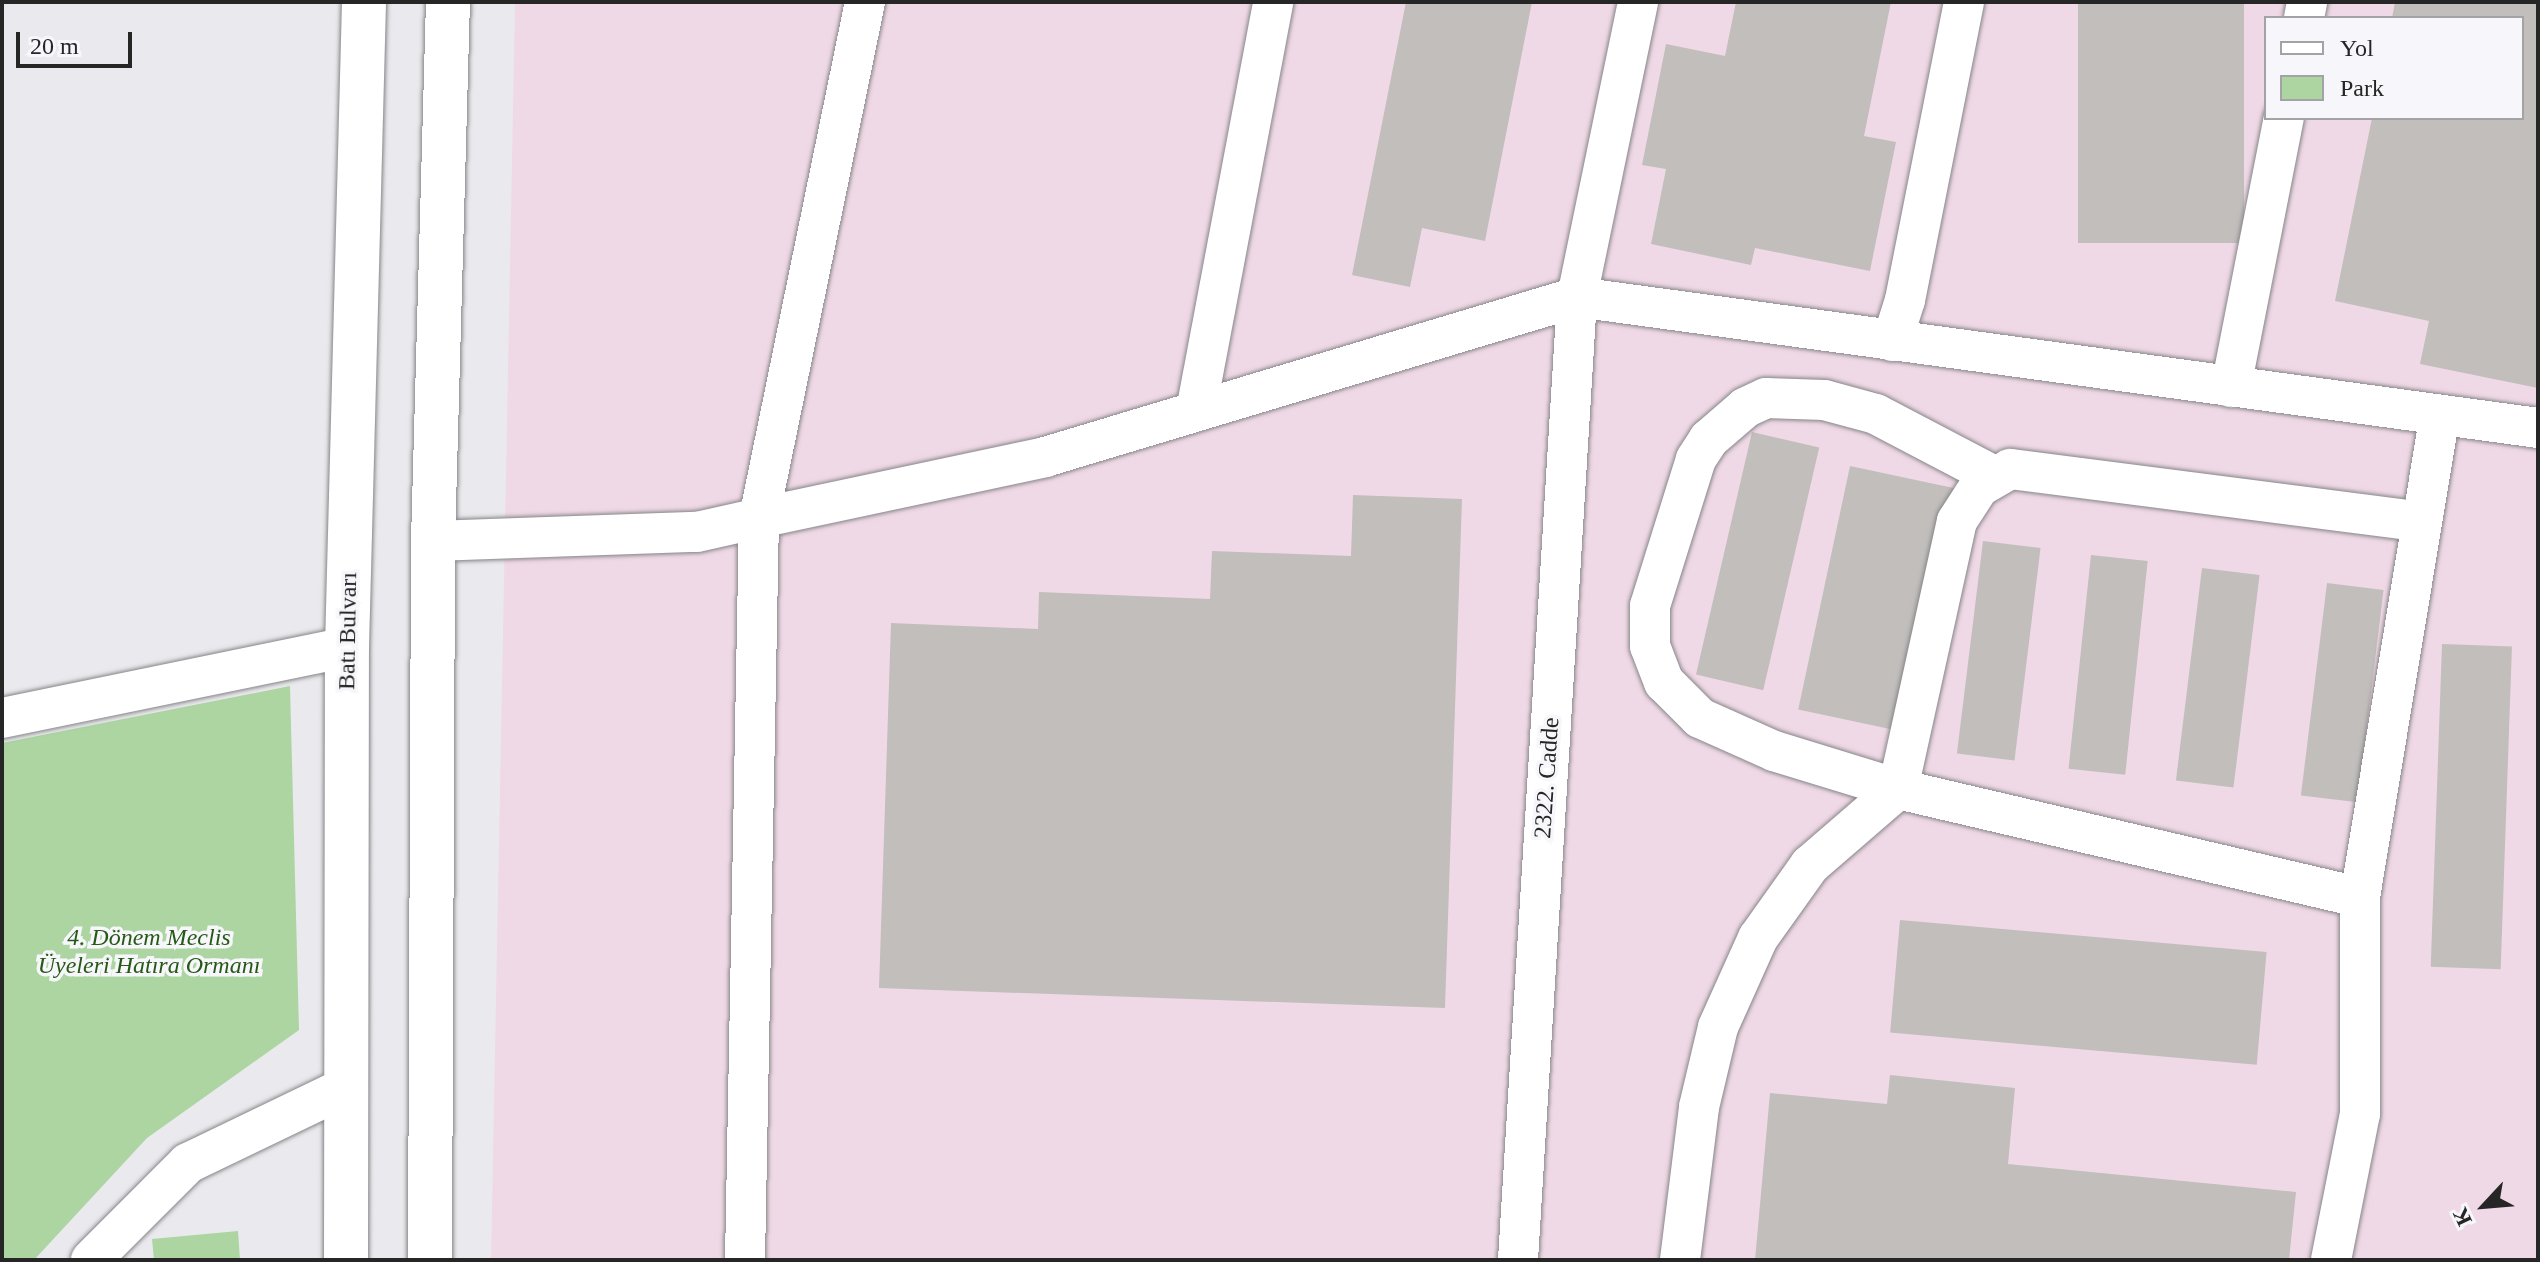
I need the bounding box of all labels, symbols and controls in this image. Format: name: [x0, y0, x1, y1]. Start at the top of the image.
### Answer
scale bar: [20, 16, 136, 66]
legend: [2264, 16, 2524, 120]
text: 20 m: [30, 33, 79, 59]
text: Yol: [2340, 35, 2374, 61]
text: Park: [2340, 75, 2384, 101]
street label: Batı Bulvarı: [333, 572, 363, 690]
street label: 2322. Cadde: [1528, 716, 1566, 840]
park label: 4. Dönem Meclis Üyeleri Hatıra Ormanı: [38, 924, 260, 980]
north arrow: [2444, 1166, 2524, 1246]
text: K: [2447, 1204, 2477, 1230]

